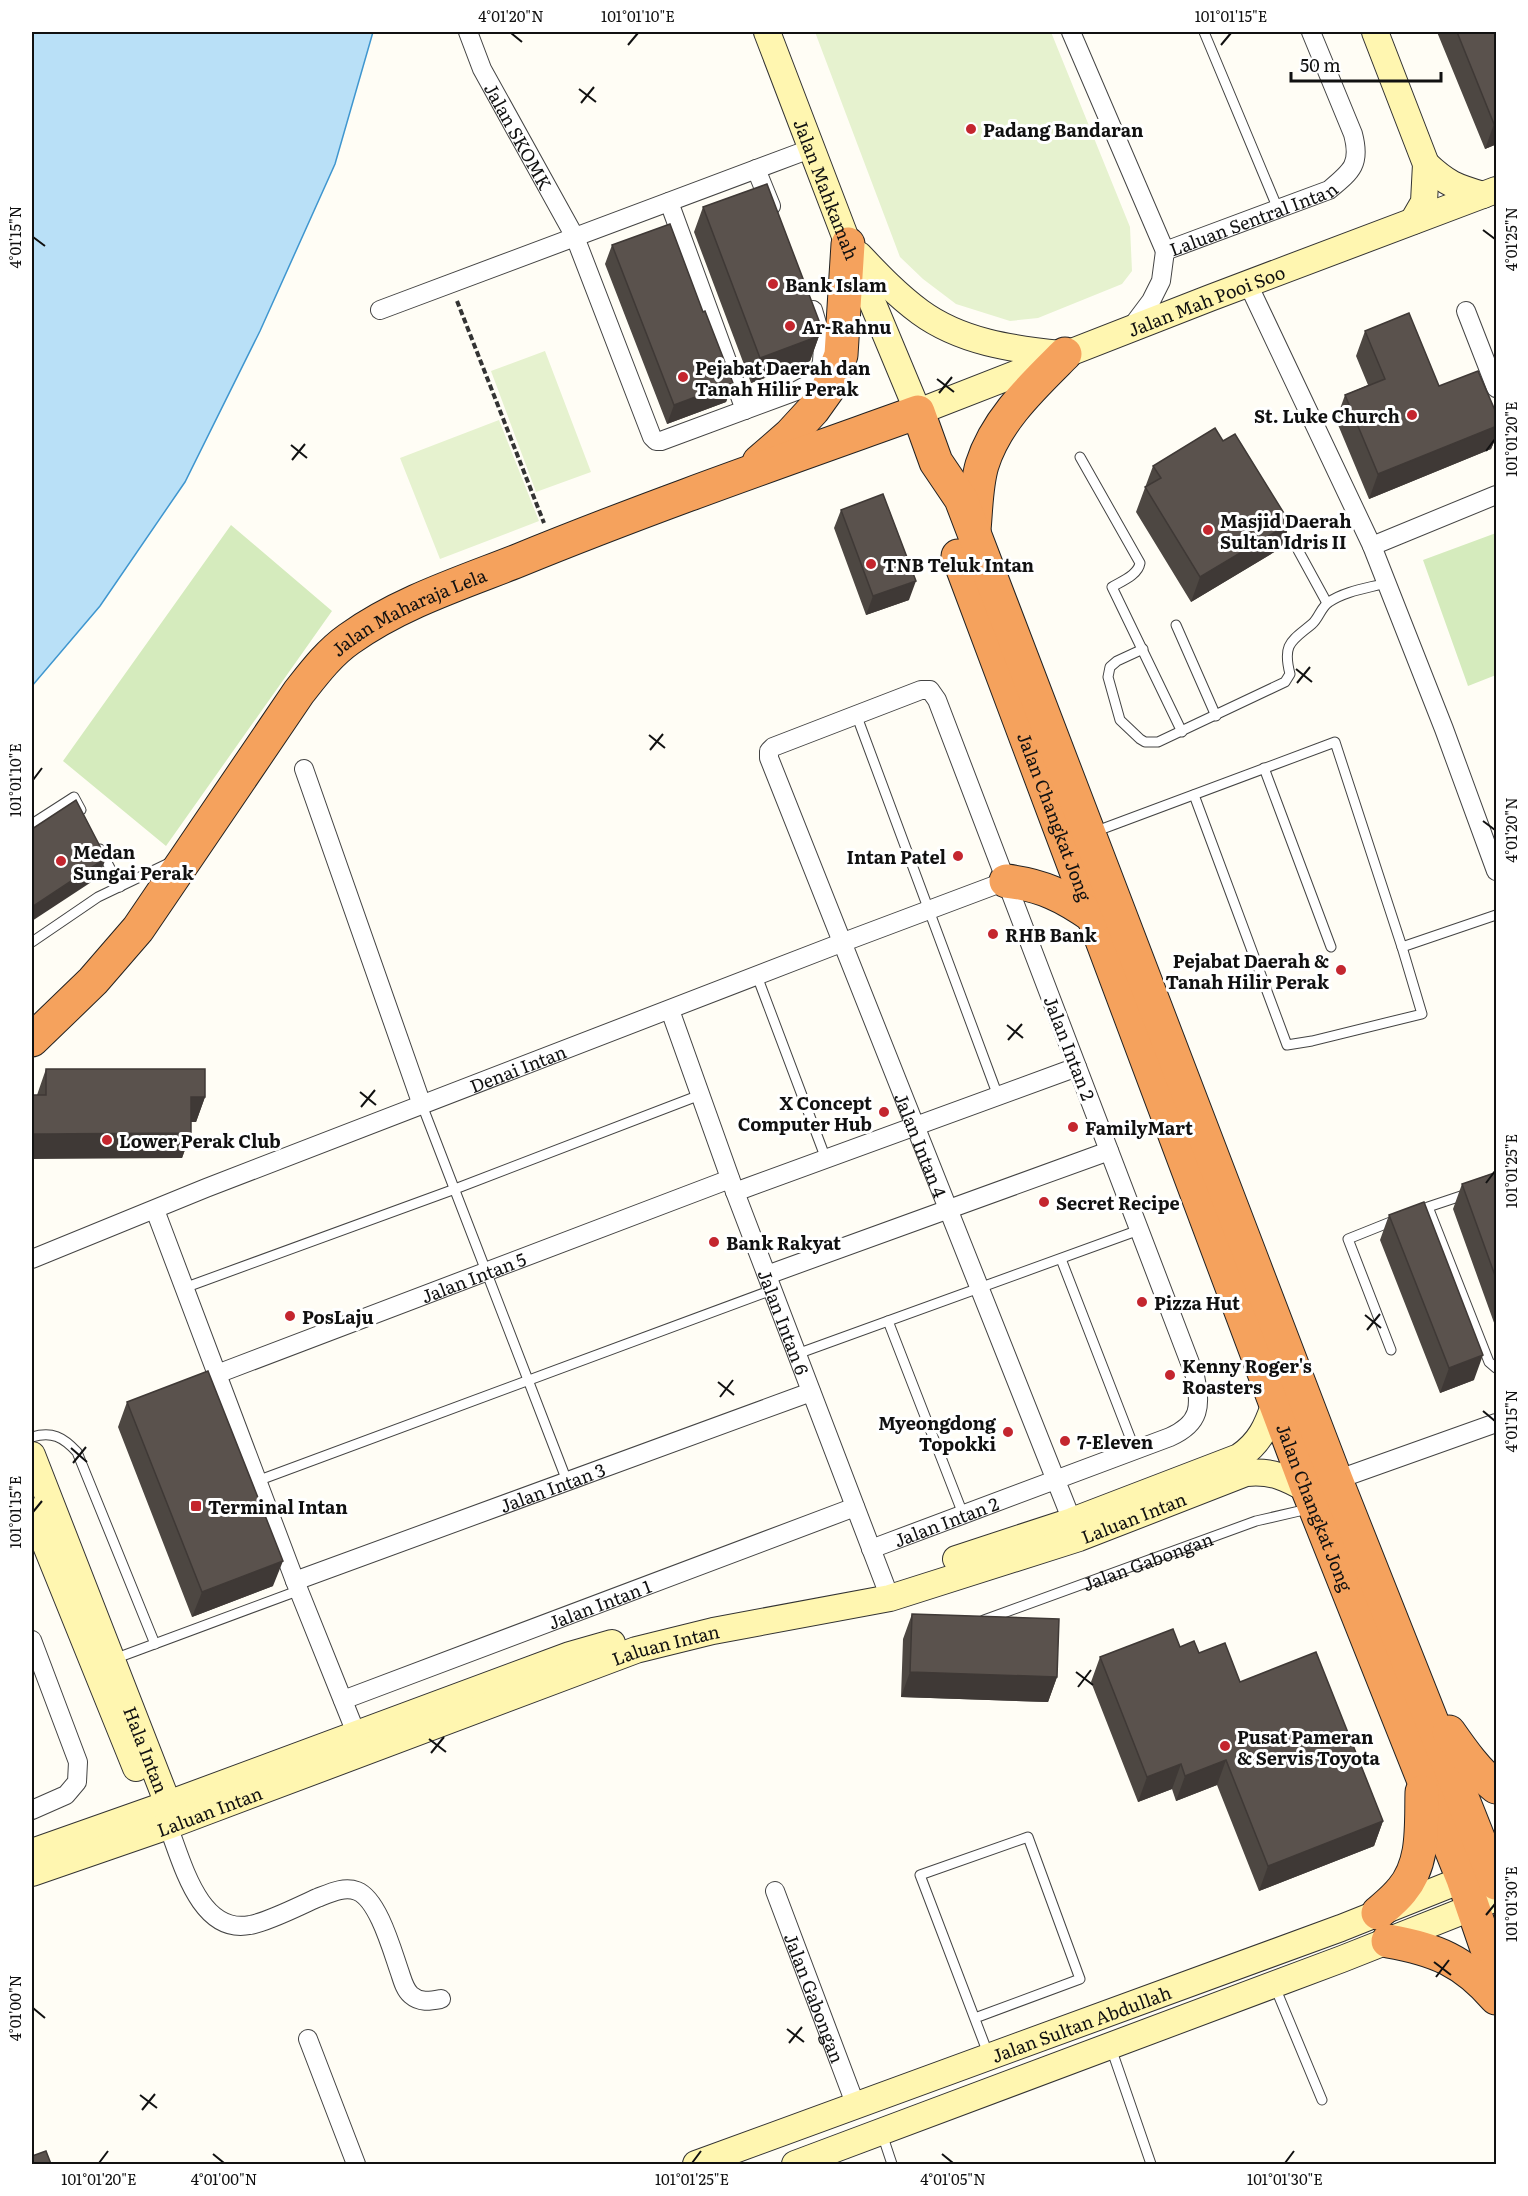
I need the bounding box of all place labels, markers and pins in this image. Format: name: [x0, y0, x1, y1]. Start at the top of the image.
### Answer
place label: Padang Bandaran: [983, 116, 1144, 143]
marker: Padang Bandaran: [964, 122, 978, 136]
place label: Bank Islam: [785, 271, 887, 298]
marker: Bank Islam: [766, 277, 780, 291]
place label: Ar-Rahnu: [802, 313, 891, 340]
marker: Ar-Rahnu: [783, 319, 797, 333]
place label: Pejabat Daerah dan Tanah Hilir Perak: [695, 354, 871, 402]
marker: Pejabat Daerah dan Tanah Hilir Perak: [676, 370, 690, 384]
place label: St. Luke Church: [1254, 402, 1400, 429]
marker: St. Luke Church: [1405, 408, 1419, 422]
place label: Masjid Daerah Sultan Idris II: [1220, 507, 1352, 555]
marker: Masjid Daerah Sultan Idris II: [1201, 523, 1215, 537]
place label: TNB Teluk Intan: [883, 551, 1035, 578]
marker: TNB Teluk Intan: [864, 557, 878, 571]
place label: Medan Sungai Perak: [73, 838, 195, 886]
place label: Intan Patel: [847, 843, 946, 870]
marker: Intan Patel: [951, 849, 965, 863]
marker: Medan Sungai Perak: [54, 854, 68, 868]
place label: RHB Bank: [1005, 921, 1098, 948]
marker: RHB Bank: [986, 927, 1000, 941]
place label: Pejabat Daerah & Tanah Hilir Perak: [1165, 947, 1330, 995]
marker: Pejabat Daerah & Tanah Hilir Perak: [1334, 963, 1348, 977]
place label: X Concept Computer Hub: [738, 1089, 872, 1137]
marker: X Concept Computer Hub: [877, 1105, 891, 1119]
place label: FamilyMart: [1085, 1114, 1193, 1141]
marker: FamilyMart: [1066, 1120, 1080, 1134]
place label: Lower Perak Club: [119, 1127, 281, 1154]
marker: Lower Perak Club: [100, 1133, 114, 1147]
place label: Secret Recipe: [1056, 1189, 1180, 1216]
marker: Secret Recipe: [1037, 1195, 1051, 1209]
place label: Bank Rakyat: [726, 1229, 841, 1256]
marker: Bank Rakyat: [707, 1235, 721, 1249]
place label: Pizza Hut: [1154, 1289, 1240, 1316]
marker: Pizza Hut: [1135, 1295, 1149, 1309]
place label: PosLaju: [302, 1303, 374, 1330]
marker: PosLaju: [283, 1309, 297, 1323]
place label: Kenny Roger's Roasters: [1182, 1352, 1312, 1400]
marker: Kenny Roger's Roasters: [1163, 1368, 1177, 1382]
place label: Myeongdong Topokki: [878, 1409, 997, 1457]
marker: Myeongdong Topokki: [1001, 1425, 1015, 1439]
place label: 7-Eleven: [1077, 1428, 1154, 1455]
marker: 7-Eleven: [1058, 1434, 1072, 1448]
place label: Terminal Intan: [208, 1493, 348, 1520]
marker: Terminal Intan: [189, 1499, 203, 1513]
place label: Pusat Pameran & Servis Toyota: [1237, 1723, 1380, 1771]
marker: Pusat Pameran & Servis Toyota: [1218, 1739, 1232, 1753]

